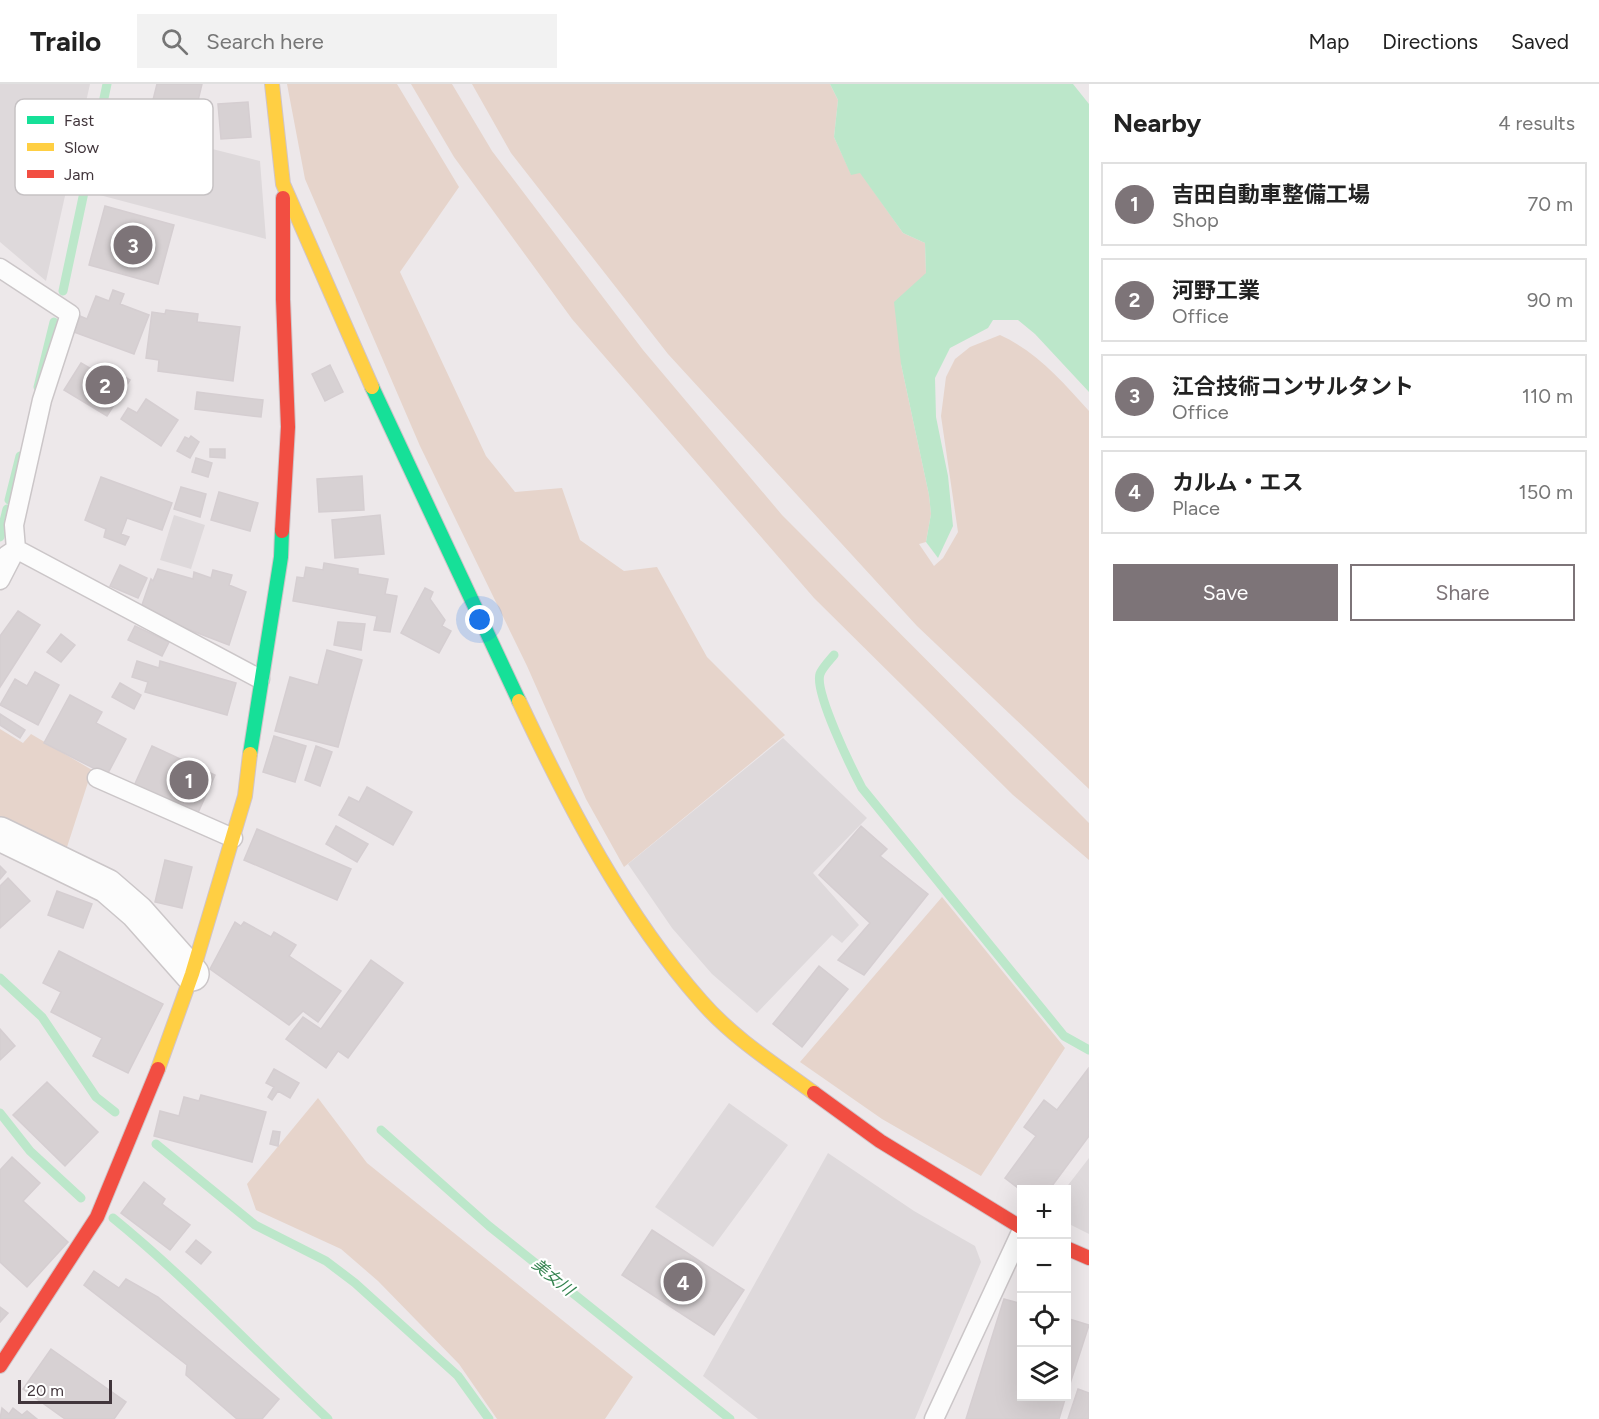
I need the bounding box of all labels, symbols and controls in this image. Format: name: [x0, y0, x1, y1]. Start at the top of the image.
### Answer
search box: [137, 14, 557, 68]
text: Trailo: [30, 24, 101, 58]
icon: search: [158, 25, 191, 58]
text: Search here: [206, 28, 324, 55]
text: Map: [1308, 29, 1349, 54]
text: Directions: [1382, 29, 1478, 54]
text: Saved: [1511, 29, 1569, 54]
legend: [15, 99, 213, 195]
text: Nearby: [1113, 107, 1201, 139]
text: Fast: [64, 111, 94, 130]
text: 4 results: [1498, 111, 1575, 135]
text: Slow: [64, 138, 99, 157]
text: Jam: [64, 165, 94, 184]
text: 吉田自動車整備工場: [1172, 181, 1370, 208]
text: 1: [1130, 192, 1139, 216]
text: 70 m: [1527, 192, 1573, 216]
text: Shop: [1172, 208, 1219, 232]
pin: 3: [114, 222, 152, 268]
text: 河野工業: [1172, 277, 1260, 304]
text: 2: [1129, 288, 1140, 312]
text: 90 m: [1527, 288, 1573, 312]
text: Office: [1172, 304, 1229, 328]
pin: 2: [86, 362, 124, 408]
text: 江合技術コンサルタント: [1172, 373, 1414, 400]
text: 3: [1129, 384, 1140, 408]
text: 110 m: [1522, 384, 1573, 408]
text: Office: [1172, 400, 1229, 424]
text: カルム・エス: [1172, 469, 1304, 496]
text: 4: [1128, 480, 1141, 504]
text: 150 m: [1518, 480, 1573, 504]
text: Place: [1172, 496, 1220, 520]
button: Save: [1113, 564, 1338, 621]
button: Share: [1350, 564, 1575, 621]
your location: [465, 605, 494, 634]
pin: 1: [170, 758, 208, 802]
map controls: [1017, 1185, 1071, 1401]
button: +: [1017, 1185, 1071, 1239]
button: −: [1017, 1239, 1071, 1293]
water label: 美女川: [528, 1255, 579, 1301]
pin: 4: [664, 1260, 702, 1304]
button: locate: [1017, 1293, 1071, 1347]
button: layers: [1017, 1347, 1071, 1401]
scale bar: [18, 1377, 112, 1404]
text: 20 m: [27, 1381, 64, 1400]

